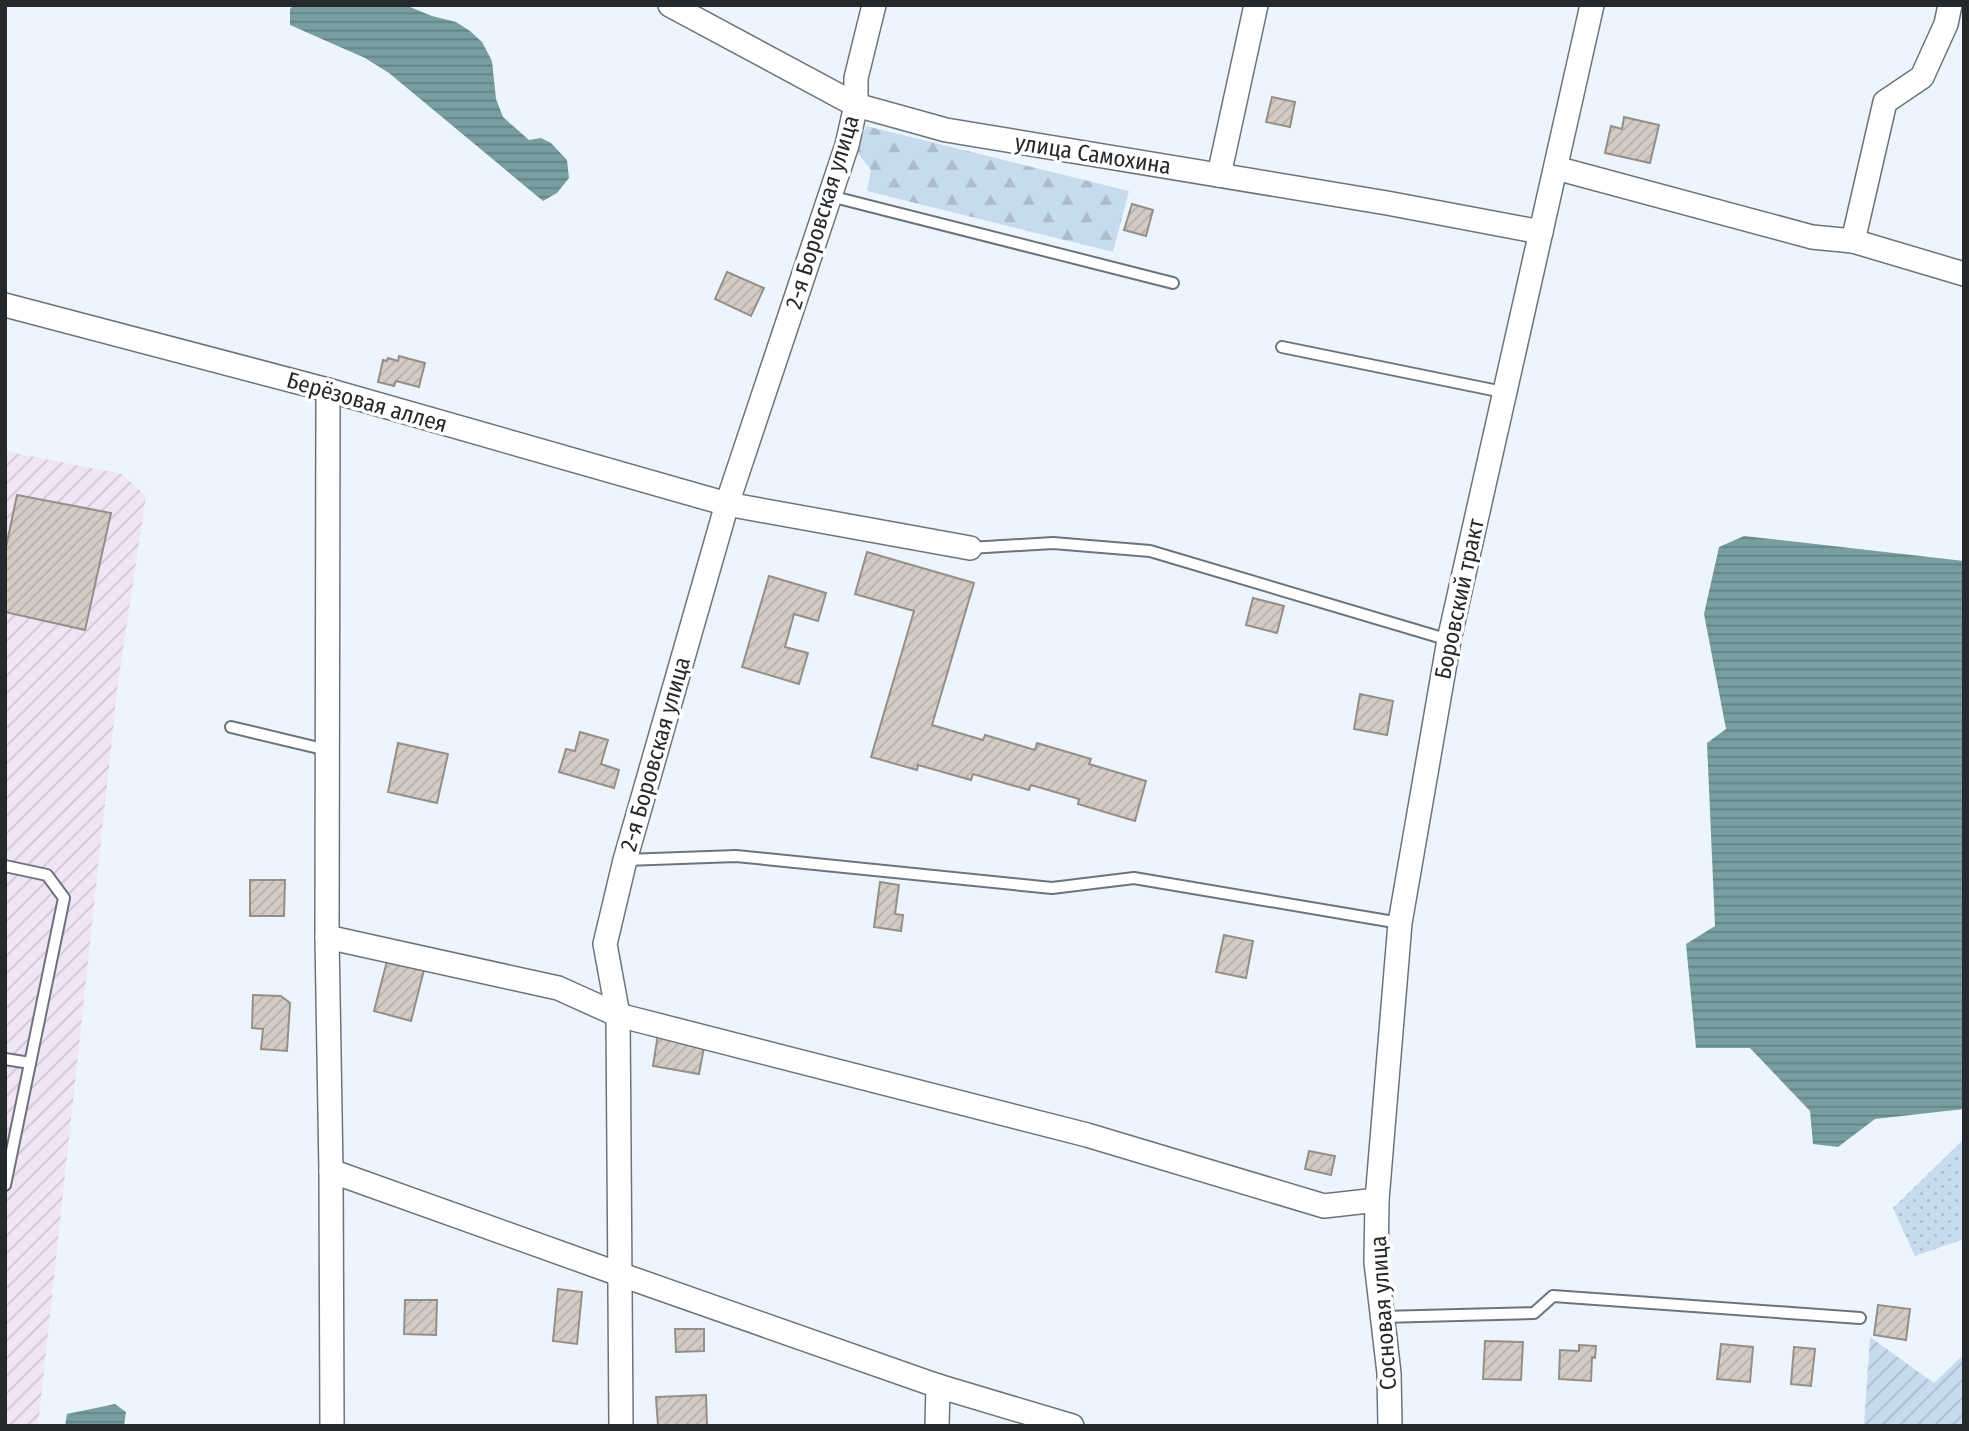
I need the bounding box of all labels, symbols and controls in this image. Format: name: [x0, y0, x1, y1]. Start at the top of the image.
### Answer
street label: 2-я Боровская улица: [779, 112, 865, 312]
street label: улица Самохина: [1013, 128, 1173, 180]
street label: Берёзовая аллея: [284, 366, 450, 438]
street label: Боровский тракт: [1428, 515, 1490, 682]
street label: 2-я Боровская улица: [614, 653, 696, 855]
street label: Сосновая улица: [1364, 1235, 1402, 1391]

